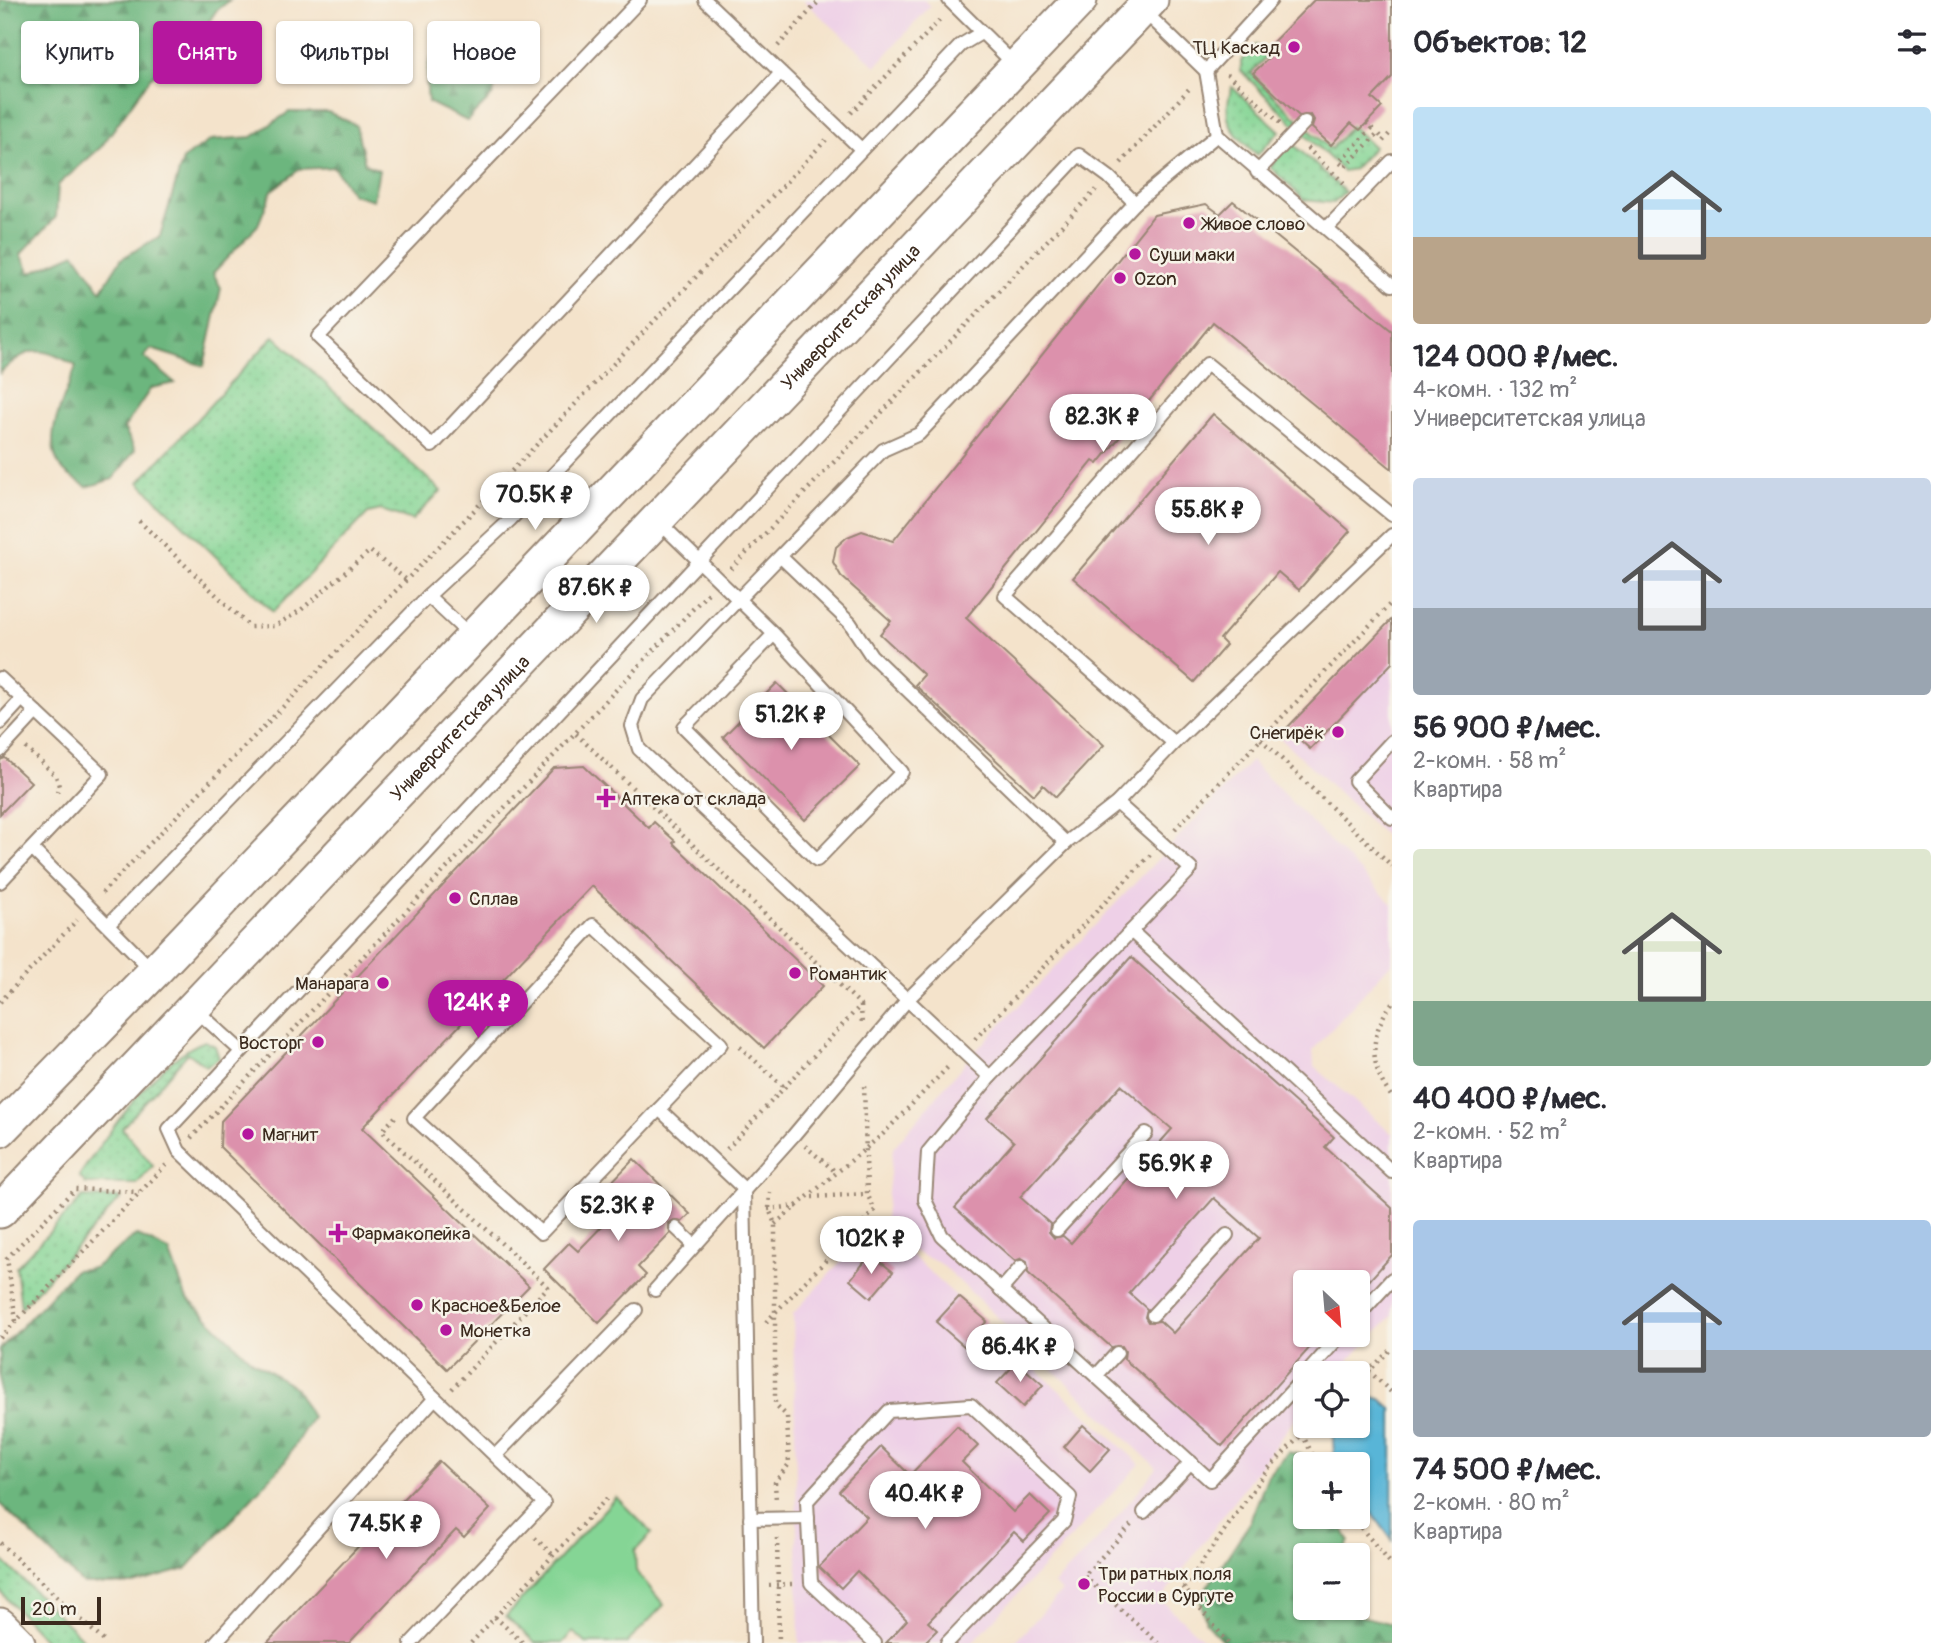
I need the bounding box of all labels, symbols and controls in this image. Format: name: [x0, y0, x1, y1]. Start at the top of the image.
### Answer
chip: Купить: [21, 21, 139, 84]
chip: Снять: [153, 21, 262, 84]
chip: Фильтры: [276, 21, 413, 84]
chip: Новое: [427, 21, 540, 84]
icon: filters: [1893, 23, 1931, 61]
text: Объектов: 12: [1413, 24, 1587, 61]
place label: ТЦ Каскад: [1192, 36, 1281, 60]
marker: ТЦ Каскад: [1286, 39, 1302, 55]
icon: home: [1609, 152, 1735, 278]
place label: Живое слово: [1200, 212, 1305, 236]
marker: Живое слово: [1181, 215, 1197, 231]
street label: Университетская улица: [776, 239, 926, 395]
place label: Суши маки: [1149, 243, 1235, 267]
marker: Суши маки: [1127, 246, 1143, 262]
place label: Ozon: [1134, 267, 1177, 291]
marker: Ozon: [1112, 270, 1128, 286]
text: 124 000 ₽/мес.: [1413, 338, 1619, 375]
text: 4-комн. · 132 m²: [1413, 375, 1577, 404]
pin: 82.3K ₽: [1038, 394, 1168, 454]
text: 82.3K ₽: [1066, 402, 1140, 431]
text: Университетская улица: [1413, 404, 1646, 433]
pin: 70.5K ₽: [470, 472, 600, 532]
text: 70.5K ₽: [496, 480, 574, 509]
pin: 55.8K ₽: [1143, 488, 1273, 547]
text: 55.8K ₽: [1171, 495, 1245, 524]
icon: home: [1609, 523, 1735, 649]
pin: 87.6K ₽: [531, 566, 661, 625]
text: 87.6K ₽: [559, 573, 633, 602]
street label: Университетская улица: [385, 650, 535, 806]
pin: 51.2K ₽: [726, 692, 856, 752]
text: 51.2K ₽: [755, 700, 827, 729]
text: 56 900 ₽/мес.: [1413, 709, 1601, 746]
place label: Снегирёк: [1249, 721, 1324, 745]
marker: Снегирёк: [1330, 724, 1346, 740]
text: 2-комн. · 58 m²: [1413, 746, 1566, 775]
text: Квартира: [1413, 775, 1502, 804]
place label: Аптека от склада: [620, 787, 766, 811]
marker: Аптека от склада: [598, 790, 614, 806]
place label: Сплав: [469, 887, 519, 911]
marker: Сплав: [447, 890, 463, 906]
icon: home: [1609, 894, 1735, 1020]
place label: Романтик: [809, 962, 887, 986]
marker: Романтик: [787, 965, 803, 981]
place label: Манарага: [295, 972, 369, 996]
marker: Манарага: [375, 975, 391, 991]
pin: 124K ₽: [421, 981, 535, 1040]
text: 124K ₽: [444, 988, 512, 1017]
place label: Восторг: [239, 1031, 305, 1055]
marker: Восторг: [310, 1034, 326, 1050]
text: 40 400 ₽/мес.: [1413, 1080, 1607, 1117]
text: 2-комн. · 52 m²: [1413, 1117, 1568, 1146]
place label: Магнит: [262, 1123, 319, 1147]
marker: Магнит: [240, 1126, 256, 1142]
pin: 56.9K ₽: [1111, 1142, 1241, 1201]
text: Квартира: [1413, 1146, 1502, 1175]
text: 56.9K ₽: [1138, 1149, 1214, 1178]
pin: 52.3K ₽: [553, 1184, 683, 1243]
text: 52.3K ₽: [580, 1191, 656, 1220]
pin: 102K ₽: [814, 1216, 928, 1276]
place label: Фармакопейка: [352, 1222, 471, 1246]
text: 102K ₽: [836, 1224, 906, 1253]
marker: Фармакопейка: [330, 1225, 346, 1241]
icon: home: [1609, 1265, 1735, 1391]
north arrow: [1293, 1270, 1370, 1348]
map controls: [1293, 1270, 1370, 1620]
place label: Красное&Белое: [431, 1294, 561, 1318]
marker: Красное&Белое: [409, 1297, 425, 1313]
place label: Монетка: [460, 1319, 531, 1343]
marker: Монетка: [438, 1322, 454, 1338]
pin: 86.4K ₽: [955, 1324, 1085, 1384]
text: 86.4K ₽: [982, 1332, 1058, 1361]
button: locate: [1293, 1361, 1370, 1438]
text: 74 500 ₽/мес.: [1413, 1451, 1602, 1488]
button: +: [1293, 1452, 1370, 1529]
pin: 40.4K ₽: [860, 1472, 990, 1531]
text: 40.4K ₽: [885, 1479, 965, 1508]
text: 2-комн. · 80 m²: [1413, 1488, 1570, 1517]
pin: 74.5K ₽: [321, 1502, 451, 1561]
text: 74.5K ₽: [348, 1509, 424, 1538]
text: Квартира: [1413, 1517, 1502, 1546]
button: −: [1293, 1543, 1370, 1620]
place label: Три ратных поля России в Сургуте: [1098, 1562, 1234, 1608]
marker: Три ратных поля России в Сургуте: [1076, 1576, 1092, 1592]
scale bar: [21, 1594, 102, 1626]
text: 20 m: [32, 1597, 77, 1621]

